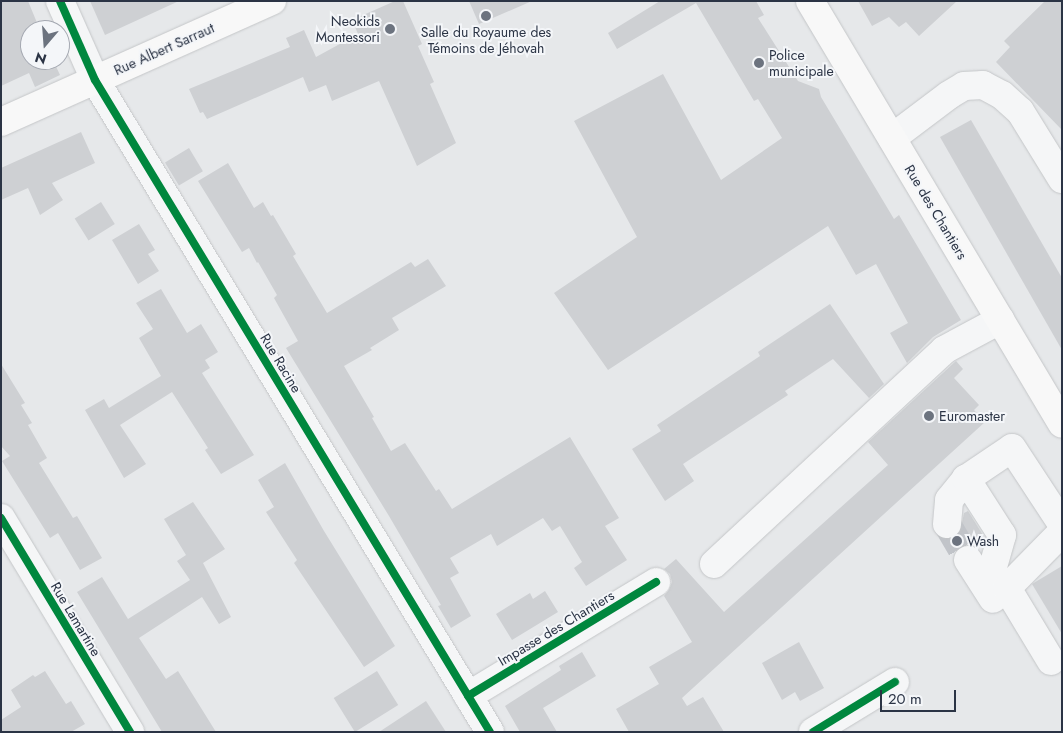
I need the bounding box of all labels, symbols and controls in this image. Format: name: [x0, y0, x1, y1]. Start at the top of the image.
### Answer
marker: Salle du Royaume des Témoins de Jéhovah: [480, 10, 492, 22]
place label: Neokids Montessori: [316, 13, 380, 46]
street label: Rue Albert Sarraut: [111, 19, 217, 79]
north arrow: [20, 20, 70, 70]
marker: Neokids Montessori: [384, 23, 396, 35]
place label: Salle du Royaume des Témoins de Jéhovah: [421, 24, 551, 56]
text: N: [32, 47, 49, 70]
place label: Police municipale: [769, 47, 834, 80]
marker: Police municipale: [753, 57, 765, 69]
street label: Rue des Chantiers: [901, 162, 971, 262]
street label: Rue Racine: [257, 330, 305, 396]
place label: Euromaster: [939, 408, 1005, 424]
marker: Euromaster: [923, 410, 935, 422]
place label: Wash: [967, 533, 999, 549]
marker: Wash: [951, 535, 963, 547]
street label: Rue Lamartine: [47, 579, 105, 659]
street label: Impasse des Chantiers: [495, 587, 617, 669]
scale bar: [883, 680, 959, 712]
text: 20 m: [888, 688, 922, 710]

